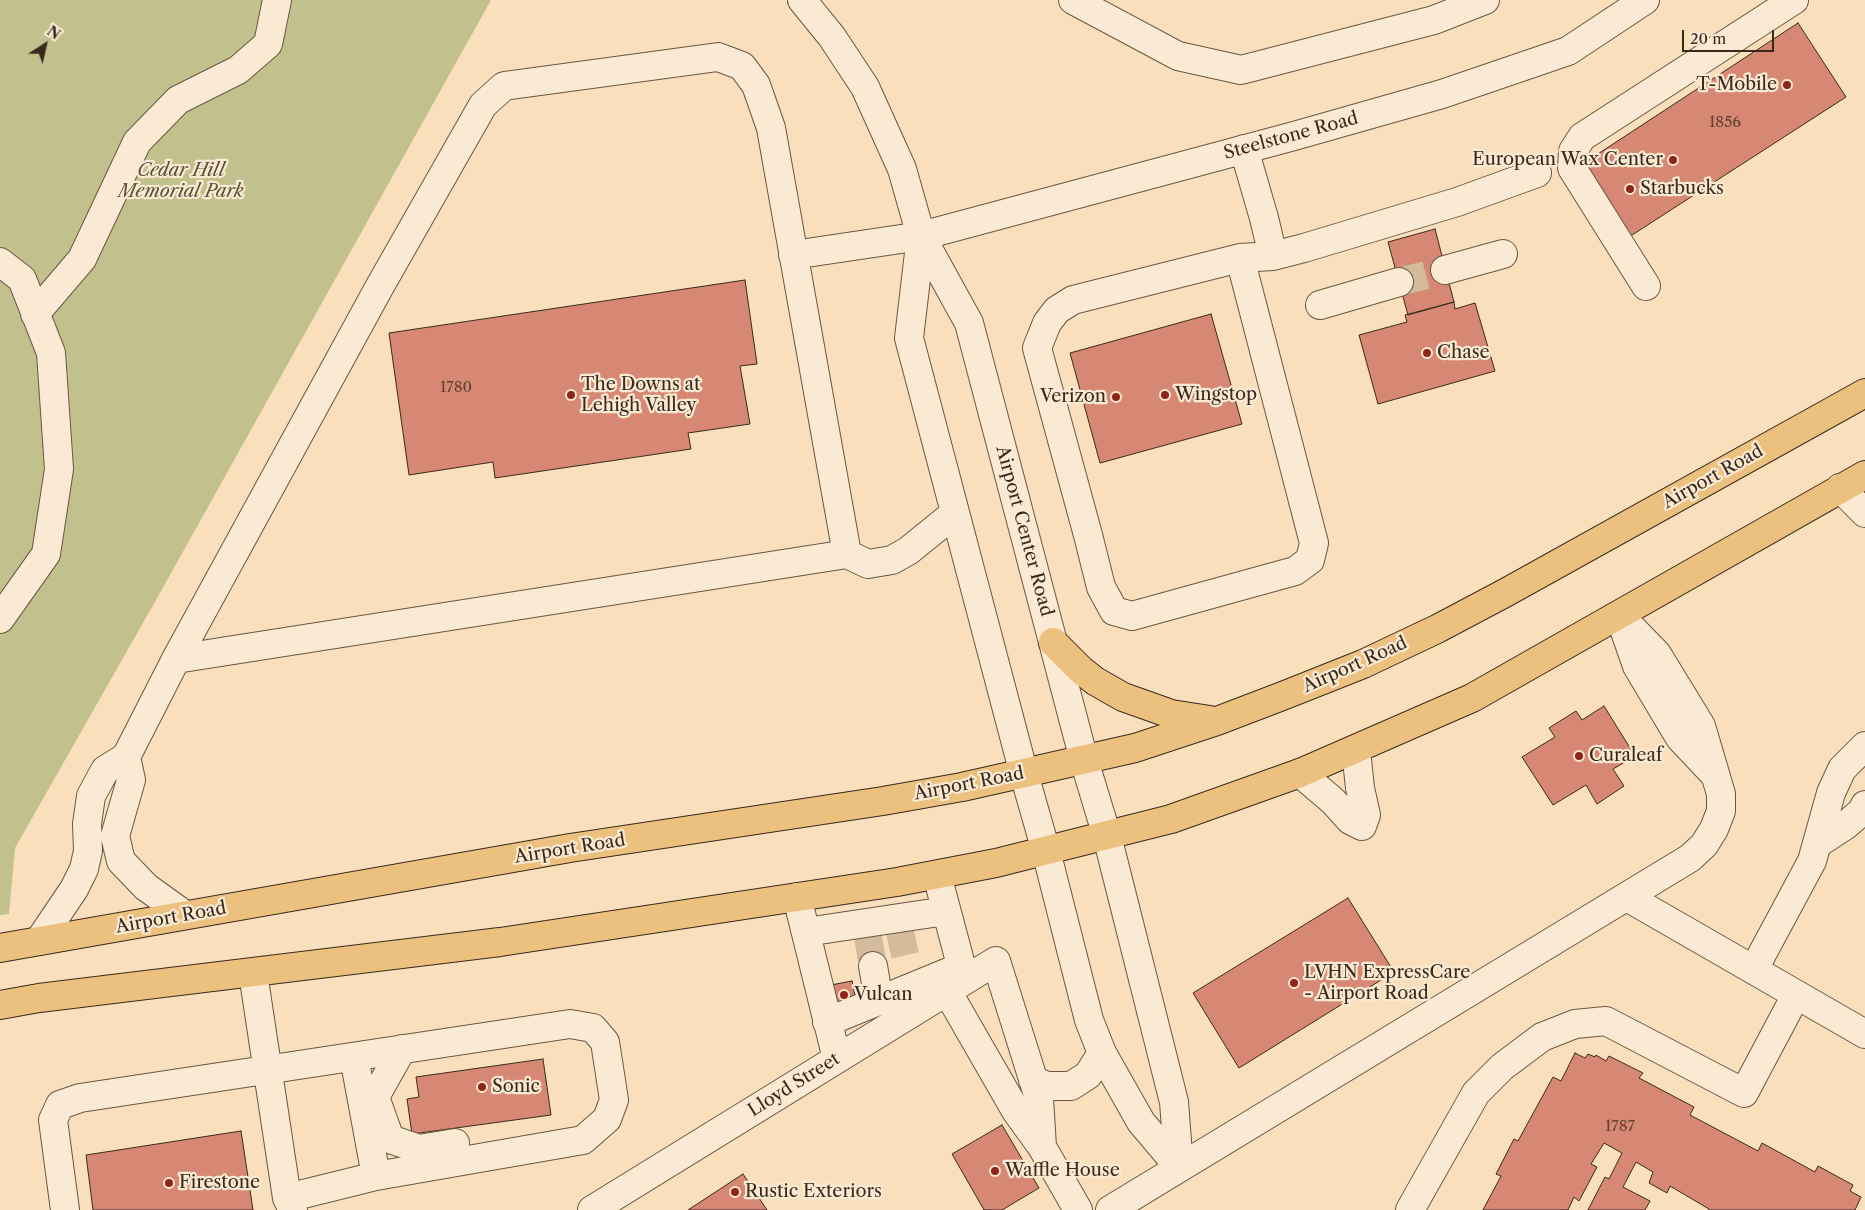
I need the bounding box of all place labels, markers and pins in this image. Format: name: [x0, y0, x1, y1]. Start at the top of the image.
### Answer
place label: T-Mobile: [1696, 74, 1777, 96]
marker: T-Mobile: [1781, 79, 1793, 91]
place label: European Wax Center: [1472, 149, 1663, 171]
marker: European Wax Center: [1667, 154, 1679, 166]
place label: Starbucks: [1640, 178, 1724, 200]
marker: Starbucks: [1624, 183, 1636, 195]
place label: Chase: [1437, 342, 1490, 364]
marker: Chase: [1421, 347, 1433, 359]
place label: The Downs at Lehigh Valley: [581, 374, 700, 416]
place label: Wingstop: [1175, 384, 1257, 406]
place label: Verizon: [1040, 386, 1106, 408]
marker: The Downs at Lehigh Valley: [565, 389, 577, 401]
marker: Wingstop: [1159, 389, 1171, 401]
marker: Verizon: [1110, 391, 1122, 403]
place label: Curaleaf: [1589, 745, 1662, 767]
marker: Curaleaf: [1573, 750, 1585, 762]
place label: LVHN ExpressCare - Airport Road: [1304, 962, 1470, 1004]
marker: LVHN ExpressCare - Airport Road: [1288, 977, 1300, 989]
place label: Vulcan: [854, 984, 913, 1006]
marker: Vulcan: [838, 989, 850, 1001]
place label: Sonic: [492, 1076, 540, 1098]
marker: Sonic: [476, 1081, 488, 1093]
place label: Waffle House: [1005, 1160, 1120, 1182]
marker: Waffle House: [989, 1165, 1001, 1177]
place label: Firestone: [179, 1172, 260, 1194]
marker: Firestone: [163, 1177, 175, 1189]
place label: Rustic Exteriors: [745, 1181, 882, 1203]
marker: Rustic Exteriors: [729, 1186, 741, 1198]

